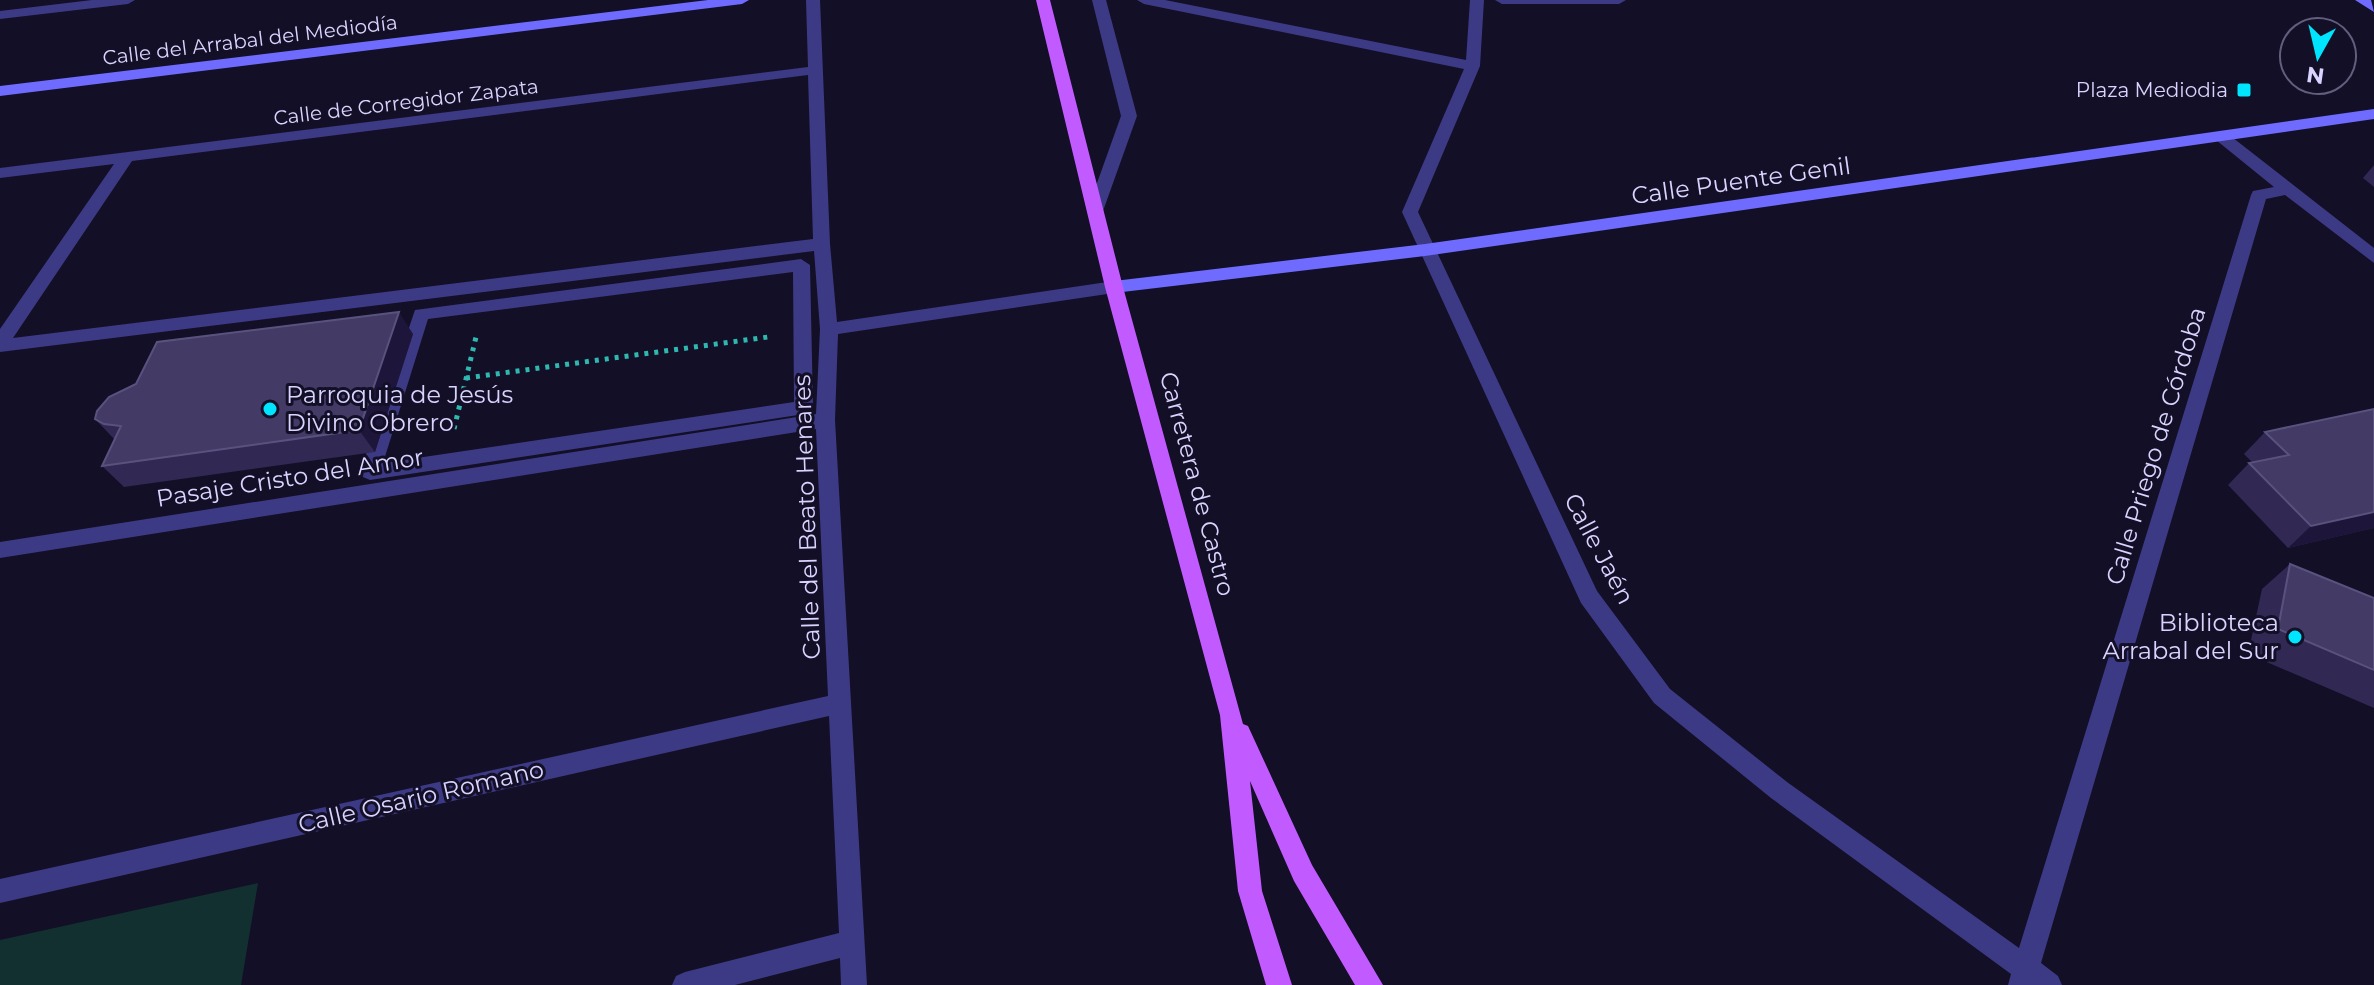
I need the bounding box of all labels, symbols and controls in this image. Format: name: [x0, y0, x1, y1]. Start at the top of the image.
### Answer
street label: Calle del Arrabal del Mediodía: [101, 10, 399, 70]
north arrow: [2278, 16, 2358, 96]
text: N: [2305, 61, 2326, 90]
street label: Calle de Corregidor Zapata: [272, 74, 540, 130]
place label: Plaza Mediodia: [2076, 78, 2228, 102]
marker: Plaza Mediodia: [2235, 81, 2253, 99]
street label: Calle Puente Genil: [1629, 151, 1852, 210]
street label: Calle Priego de Córdoba: [2099, 303, 2212, 588]
street label: Carretera de Castro: [1154, 369, 1241, 599]
street label: Calle del Beato Henares: [787, 374, 826, 660]
place label: Parroquia de Jesús Divino Obrero: [286, 380, 513, 437]
marker: Parroquia de Jesús Divino Obrero: [261, 400, 279, 418]
street label: Pasaje Cristo del Amor: [154, 442, 426, 513]
street label: Calle Jaén: [1558, 488, 1641, 609]
place label: Biblioteca Arrabal del Sur: [2102, 608, 2279, 665]
marker: Biblioteca Arrabal del Sur: [2286, 628, 2304, 646]
street label: Calle Osario Romano: [295, 754, 547, 839]

